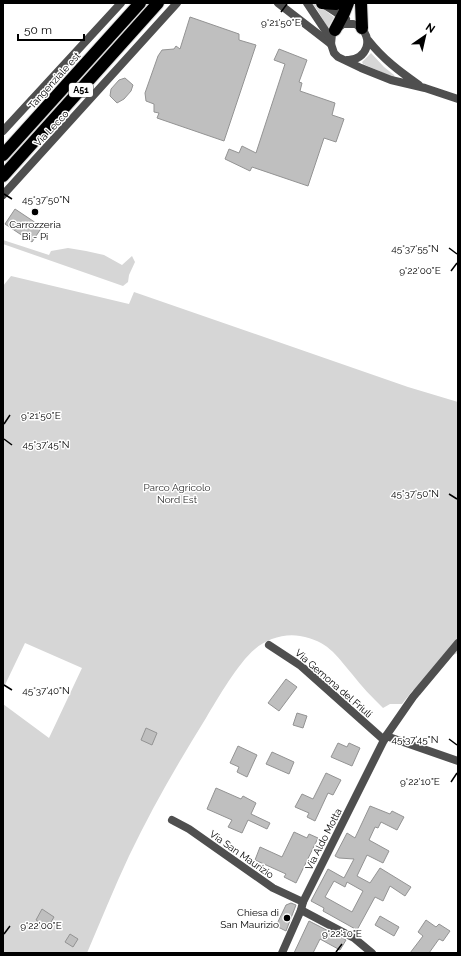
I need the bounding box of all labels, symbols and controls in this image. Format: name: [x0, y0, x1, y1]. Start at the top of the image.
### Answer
scale bar: [18, 16, 84, 42]
north arrow: [405, 16, 445, 56]
text: 9°21'50"E: [261, 17, 301, 28]
text: N: [423, 20, 437, 36]
text: 50 m: [24, 23, 52, 37]
street label: Tangenziale est: [26, 49, 83, 111]
road number: A51: [69, 83, 93, 97]
street label: Via Lecco: [32, 108, 71, 149]
text: 45°37'50"N: [22, 194, 70, 205]
marker: Carrozzeria Bi - Pi: [30, 207, 40, 217]
place label: Carrozzeria Bi - Pi: [9, 219, 61, 242]
text: 45°37'55"N: [391, 243, 439, 254]
text: 9°22'00"E: [399, 265, 441, 276]
text: 9°21'50"E: [21, 410, 61, 421]
text: 45°37'45"N: [23, 439, 69, 450]
park label: Parco Agricolo Nord Est: [143, 482, 211, 505]
text: 45°37'50"N: [391, 488, 439, 499]
street label: Via Gemona del Friuli: [293, 647, 374, 720]
text: 45°37'40"N: [22, 685, 70, 696]
text: 45°37'45"N: [392, 734, 438, 745]
text: 9°22'10"E: [400, 776, 440, 787]
street label: Via Aldo Motta: [303, 807, 344, 872]
street label: Via San Maurizio: [208, 828, 276, 881]
place label: Chiesa di San Maurizio: [220, 907, 279, 930]
marker: Chiesa di San Maurizio: [282, 913, 292, 923]
text: 9°22'00"E: [20, 920, 62, 931]
text: 9°22'10"E: [322, 928, 362, 939]

